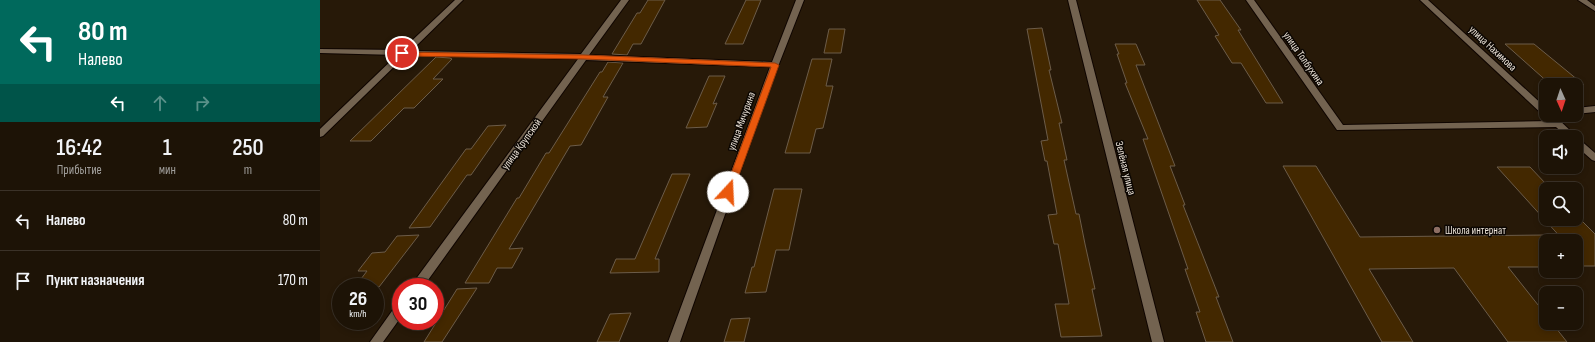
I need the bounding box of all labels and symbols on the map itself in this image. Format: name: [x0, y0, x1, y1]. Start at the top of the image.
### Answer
street label: улица Нахимова: [1466, 23, 1519, 74]
street label: улица Толбухина: [1280, 29, 1327, 88]
pin: [385, 36, 419, 70]
north arrow: [1539, 78, 1583, 122]
street label: улица Мичурина: [725, 90, 758, 152]
street label: улица Крупской: [499, 116, 544, 172]
street label: Зелёная улица: [1113, 140, 1138, 196]
position arrow: [707, 171, 749, 213]
place label: Школа интернат: [1445, 224, 1506, 237]
marker: Школа интернат: [1432, 225, 1442, 235]
speed limit sign: 30: [392, 278, 444, 330]

